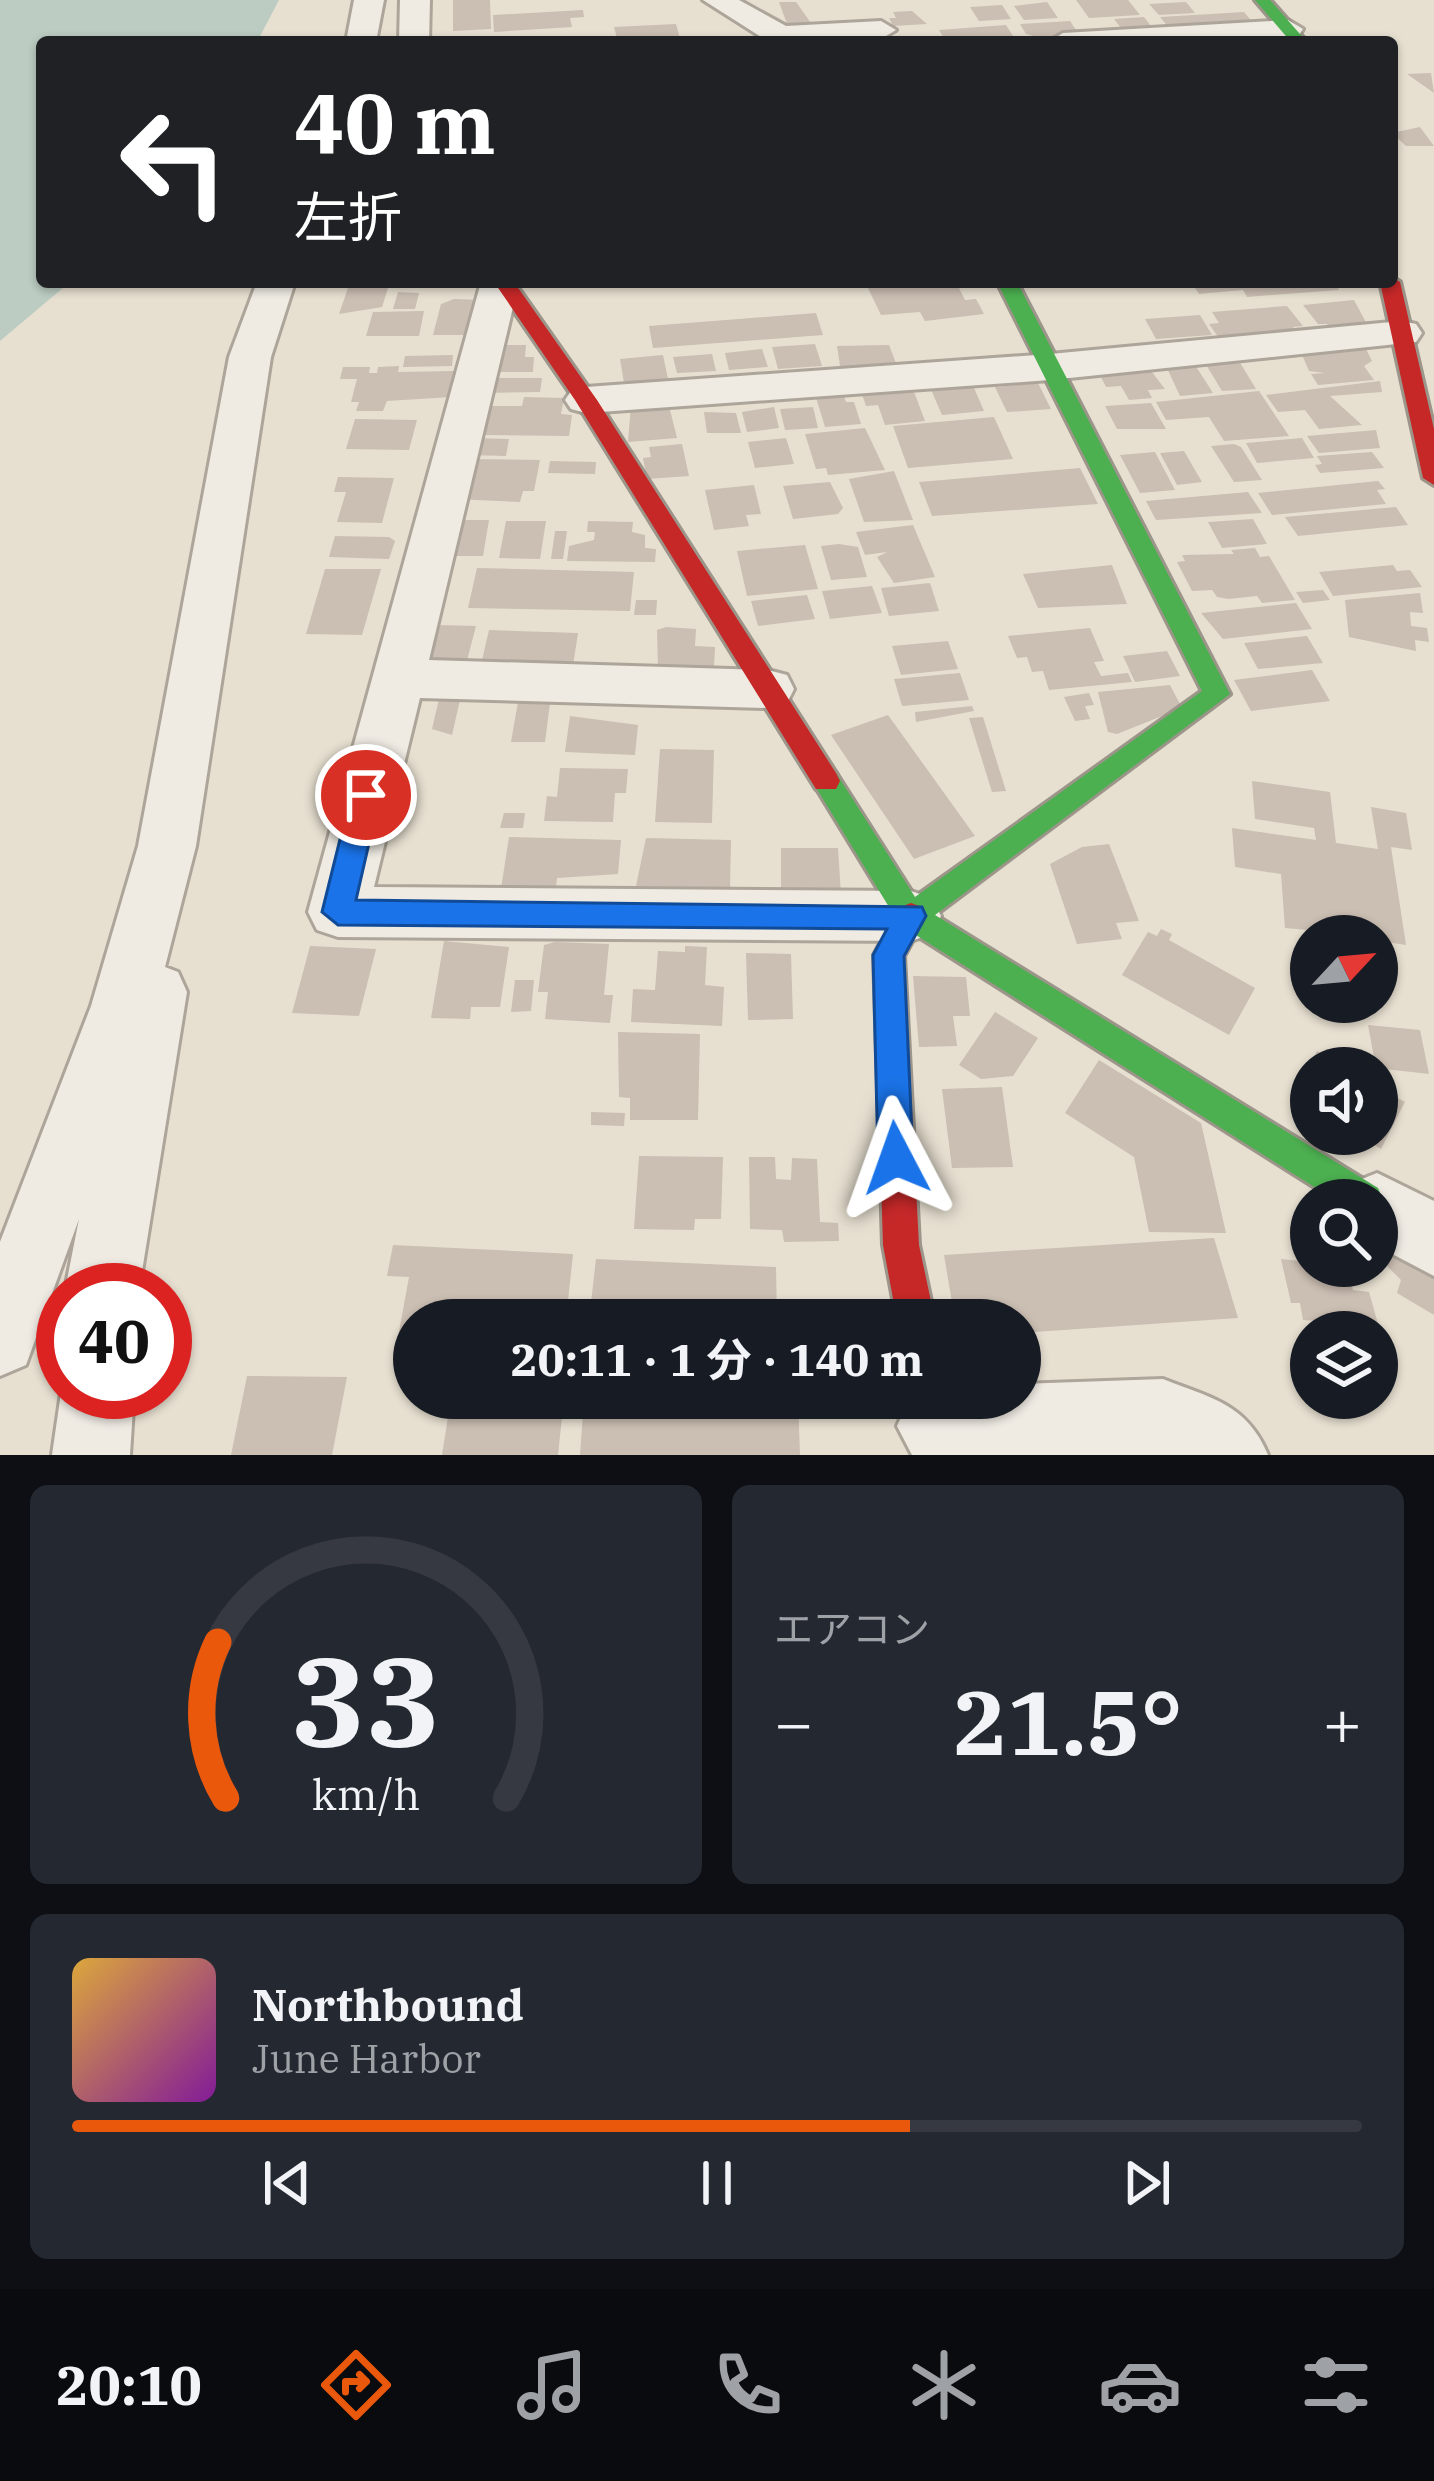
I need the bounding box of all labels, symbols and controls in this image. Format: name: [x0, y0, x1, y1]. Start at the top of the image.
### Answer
text: 40 m: [294, 68, 496, 177]
icon: left: [96, 84, 252, 240]
text: 左折: [294, 182, 402, 252]
pin: [315, 744, 417, 846]
icon: arrive: [333, 762, 399, 828]
north arrow: [1290, 915, 1398, 1023]
map controls: [1290, 915, 1398, 1419]
button: sound: [1290, 1047, 1398, 1155]
position arrow: [833, 1095, 959, 1221]
button: search: [1290, 1179, 1398, 1287]
speed limit sign: 40: [36, 1263, 192, 1419]
button: layers: [1290, 1311, 1398, 1419]
text: 20:11 · 1 分 · 140 m: [510, 1330, 924, 1388]
text: エアコン: [774, 1603, 930, 1654]
text: 33: [291, 1619, 441, 1781]
text: 21.5°: [953, 1663, 1183, 1780]
text: −: [774, 1679, 814, 1765]
text: +: [1322, 1679, 1362, 1765]
text: km/h: [312, 1765, 420, 1821]
text: Northbound: [252, 1975, 524, 2033]
text: June Harbor: [252, 2033, 481, 2084]
icon: previous: [254, 2150, 320, 2216]
icon: pause: [684, 2150, 750, 2216]
icon: next: [1114, 2150, 1180, 2216]
icon: directions: [314, 2343, 398, 2427]
icon: music: [510, 2343, 594, 2427]
icon: phone: [706, 2343, 790, 2427]
icon: climate: [902, 2343, 986, 2427]
icon: car: [1098, 2343, 1182, 2427]
icon: filters: [1294, 2343, 1378, 2427]
text: 20:10: [56, 2350, 202, 2420]

